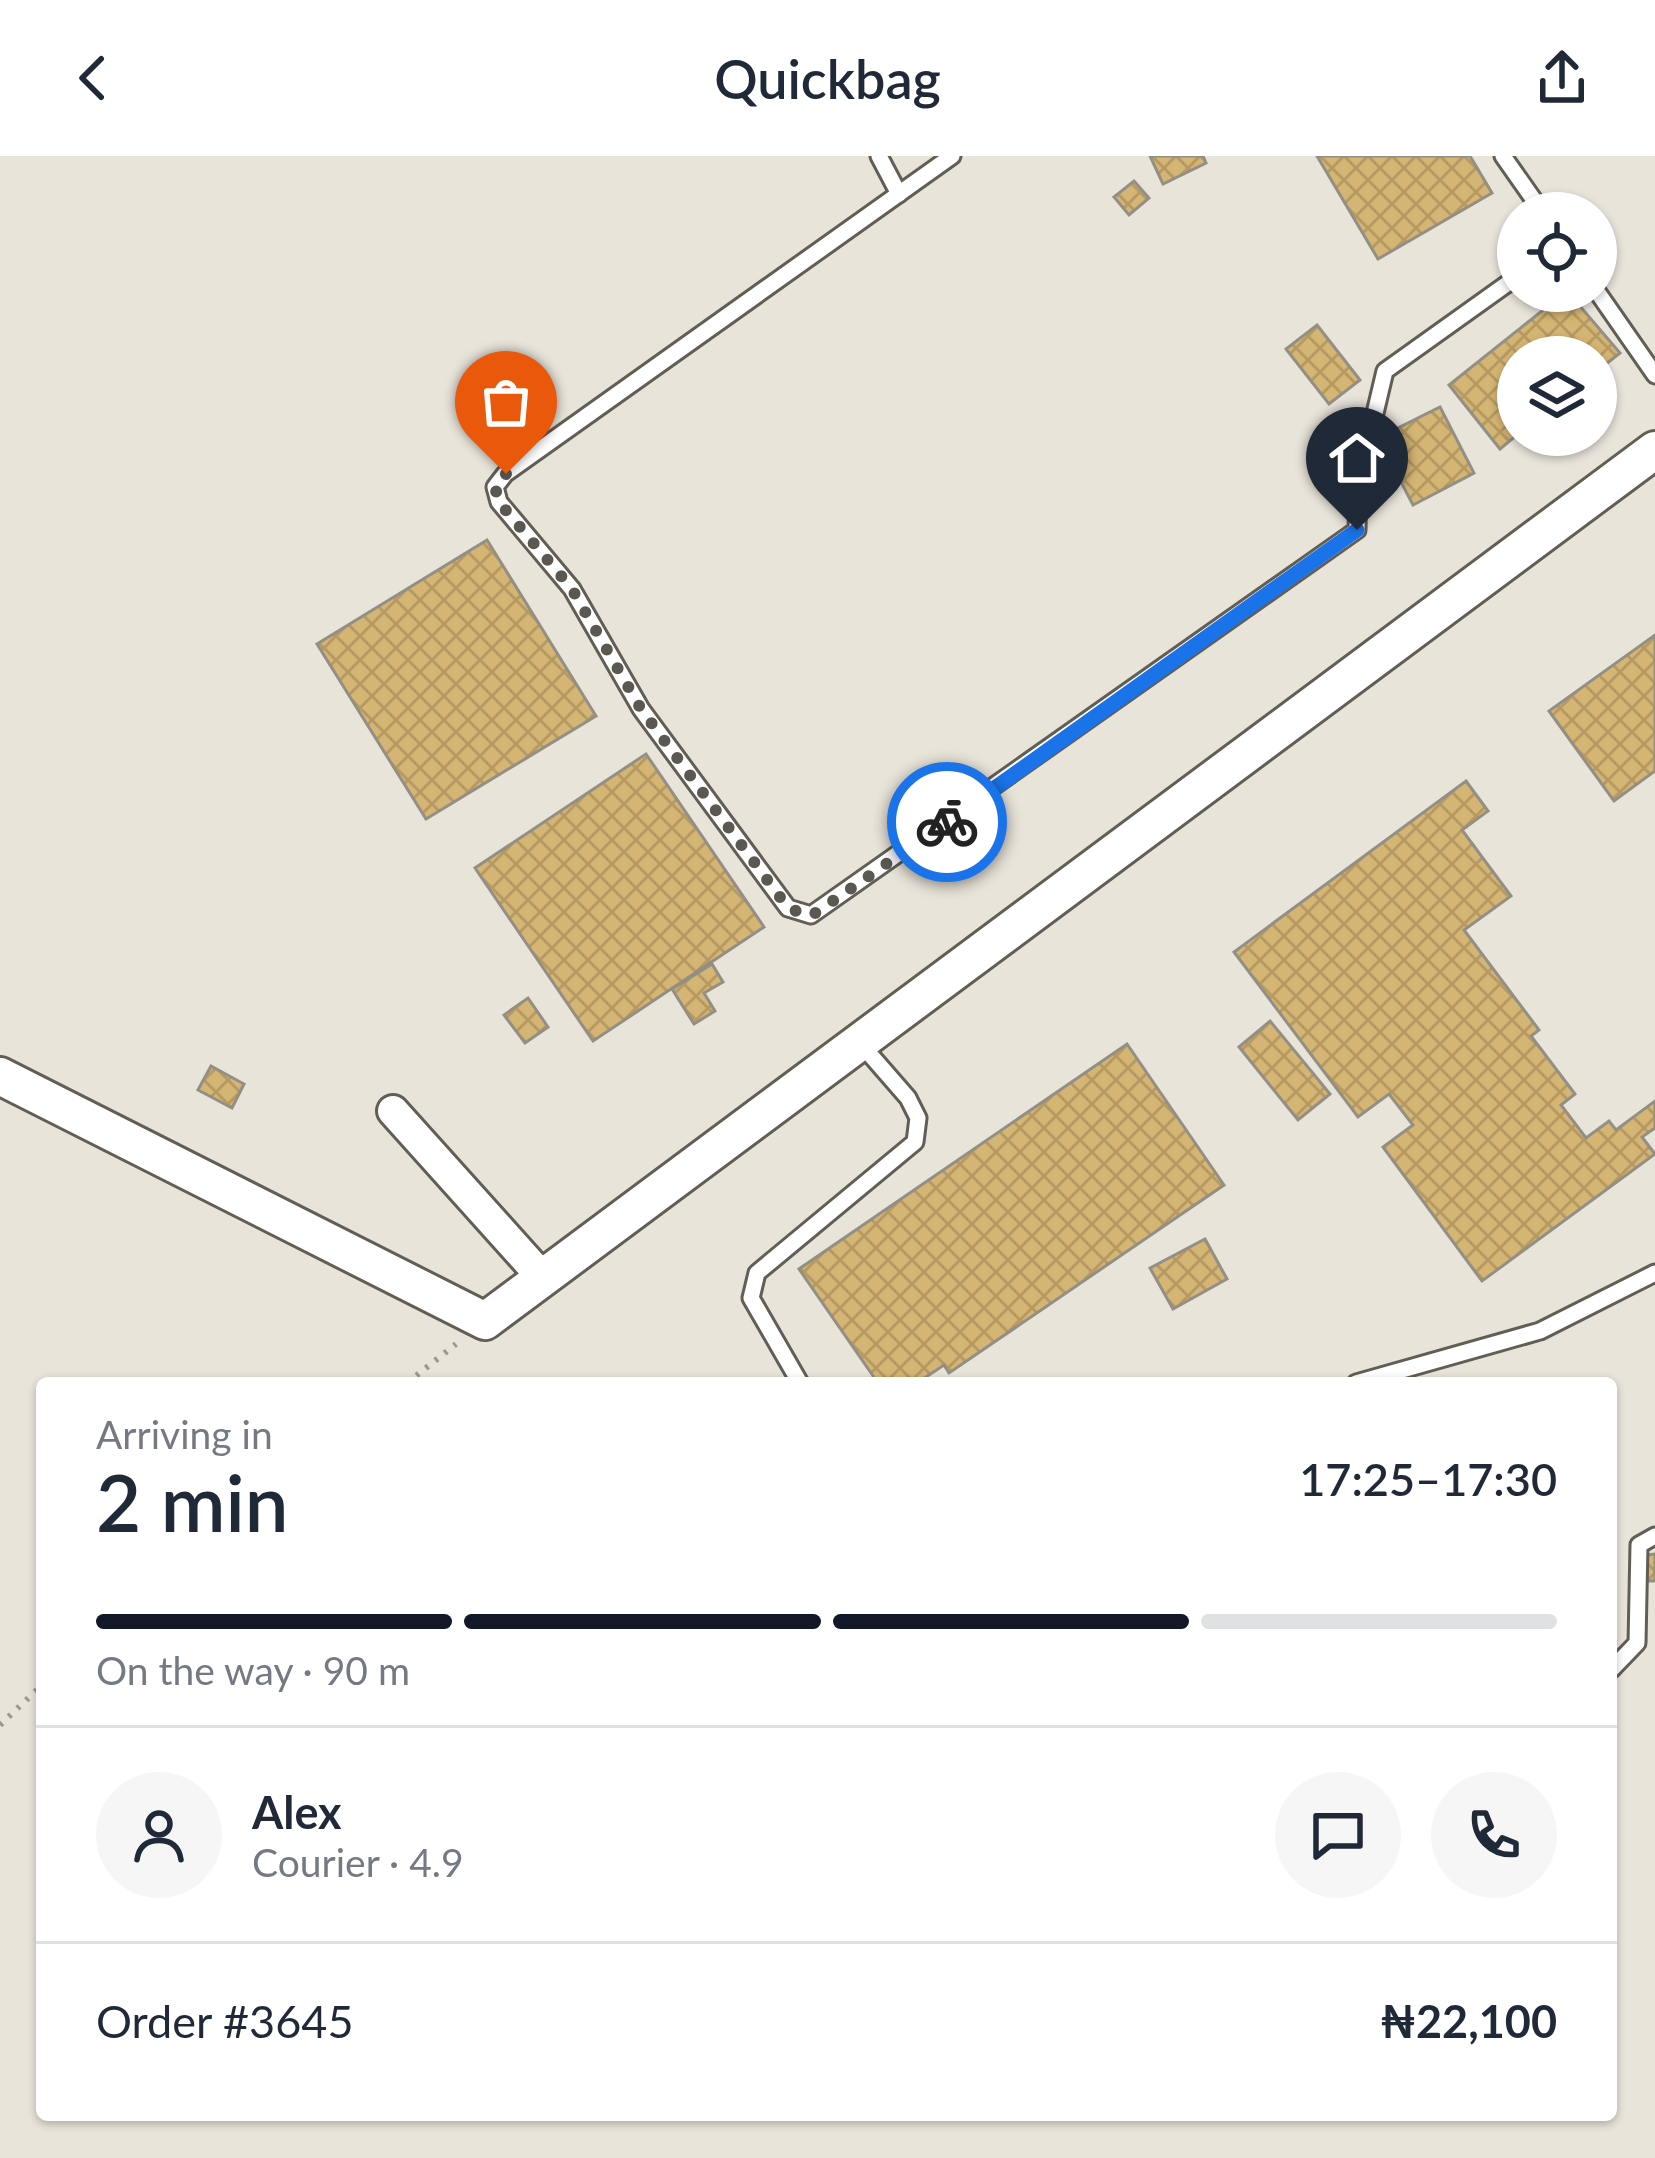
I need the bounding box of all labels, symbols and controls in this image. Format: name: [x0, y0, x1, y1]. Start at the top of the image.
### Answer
icon: back: [60, 45, 126, 111]
icon: share: [1529, 45, 1595, 111]
text: Quickbag: [714, 46, 941, 111]
map controls: [1497, 192, 1617, 456]
button: locate: [1497, 192, 1617, 312]
button: layers: [1497, 336, 1617, 456]
pin: [455, 351, 557, 474]
icon: bag: [473, 369, 539, 435]
pin: [1306, 407, 1408, 530]
icon: home: [1324, 425, 1390, 491]
courier: [887, 762, 1007, 882]
icon: bike: [914, 789, 980, 855]
text: Arriving in: [96, 1411, 273, 1457]
text: 17:25–17:30: [1299, 1452, 1557, 1506]
text: 2 min: [96, 1455, 289, 1549]
text: On the way · 90 m: [96, 1647, 410, 1693]
button: person: [96, 1772, 222, 1898]
button: chat: [1275, 1772, 1401, 1898]
button: phone: [1431, 1772, 1557, 1898]
text: Alex: [252, 1785, 342, 1839]
text: Courier · 4.9: [252, 1839, 464, 1885]
text: Order #3645: [96, 1994, 354, 2048]
text: ₦22,100: [1380, 1994, 1557, 2048]

